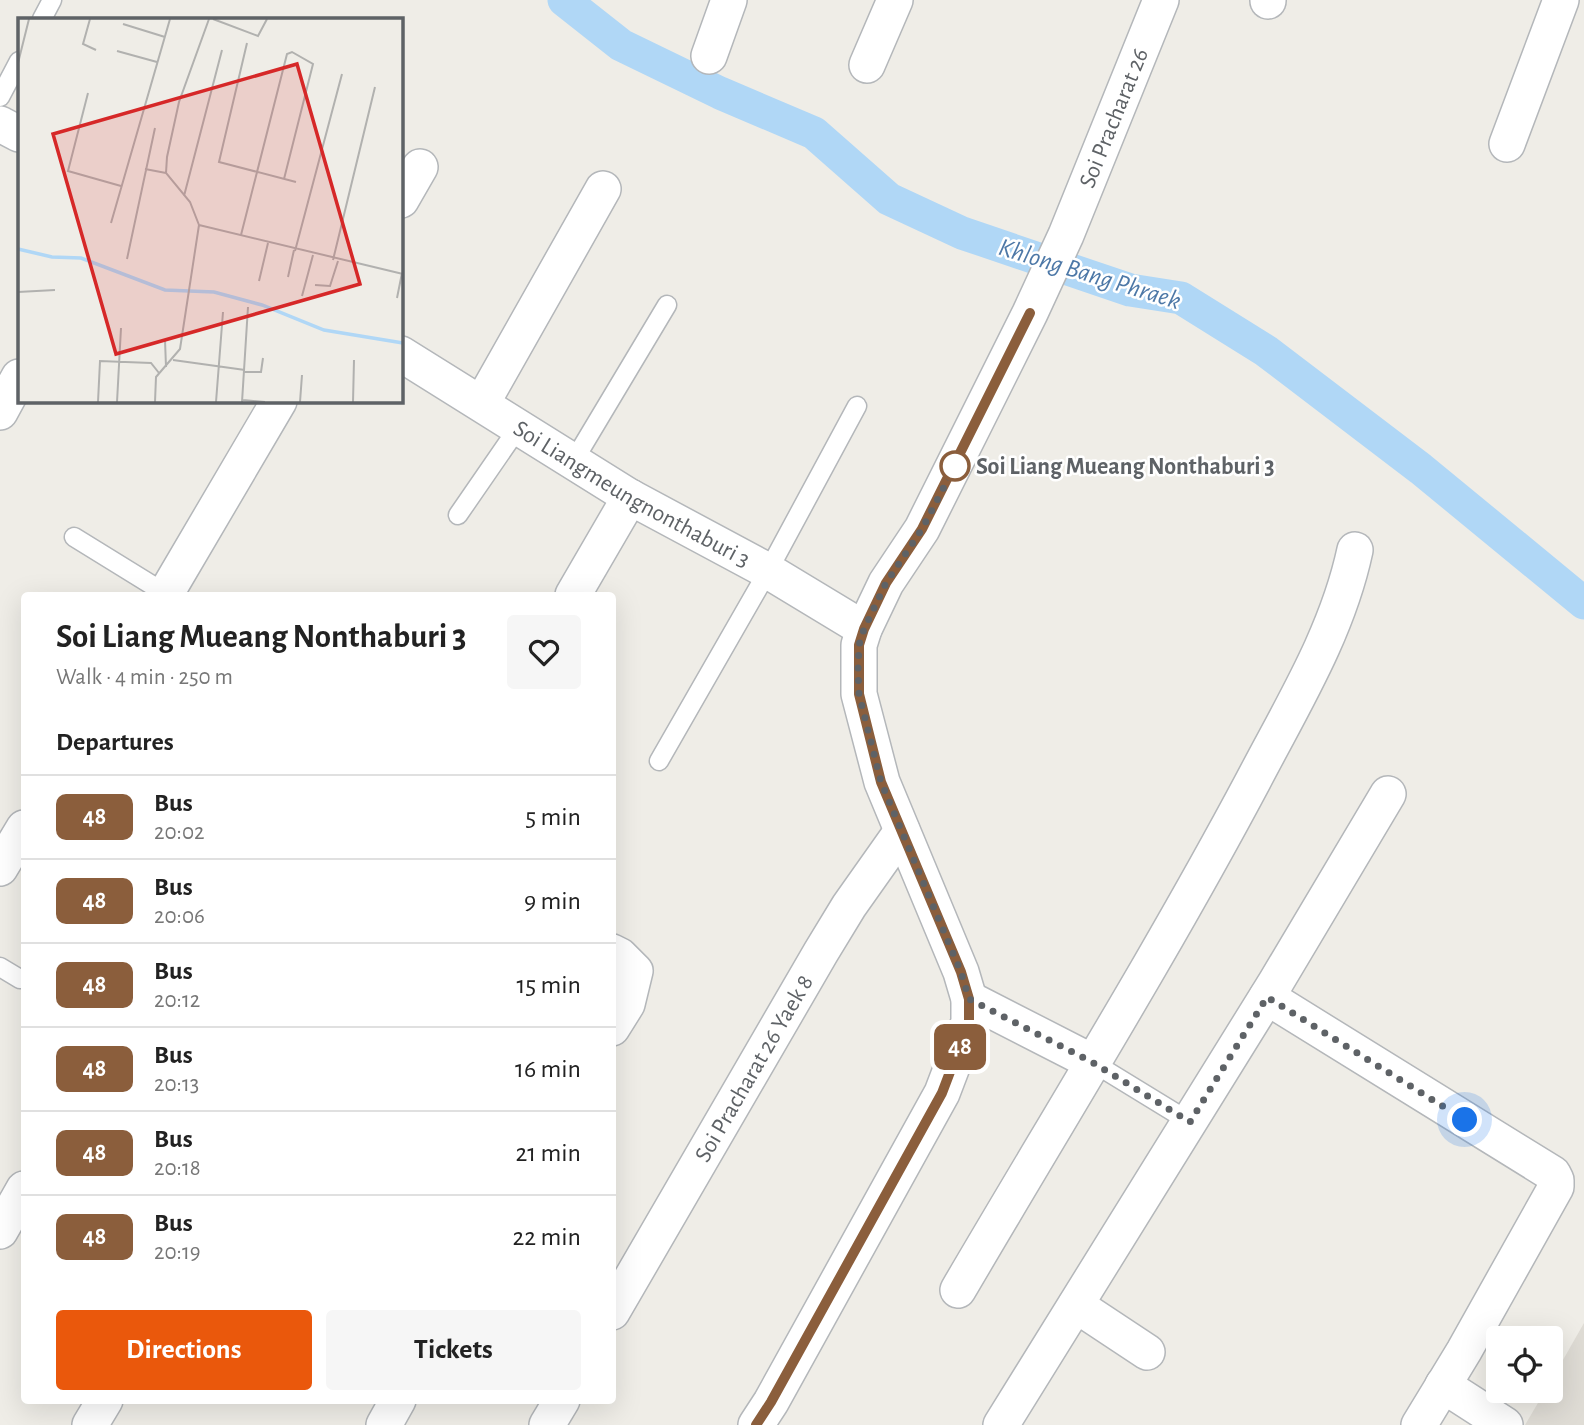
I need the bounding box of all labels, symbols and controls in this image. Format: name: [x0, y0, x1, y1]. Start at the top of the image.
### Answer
inset map: [18, 18, 402, 402]
street label: Soi Pracharat 26: [1075, 45, 1153, 191]
water label: Khlong Bang Phraek: [996, 234, 1184, 314]
street label: Soi Liangmeungnonthaburi 3: [509, 416, 754, 572]
marker: Soi Liang Mueang Nonthaburi 3: [940, 451, 970, 481]
place label: Soi Liang Mueang Nonthaburi 3: [976, 455, 1275, 479]
button: heart: [507, 615, 581, 689]
text: Soi Liang Mueang Nonthaburi 3: [56, 621, 467, 654]
text: Walk · 4 min · 250 m: [56, 666, 233, 689]
text: Departures: [56, 729, 174, 755]
text: Bus: [154, 790, 193, 816]
text: 5 min: [525, 804, 581, 830]
text: 48: [83, 805, 106, 829]
text: 20:02: [154, 821, 205, 844]
text: Bus: [154, 874, 193, 900]
text: 9 min: [524, 888, 581, 914]
text: 48: [83, 889, 106, 913]
text: 20:06: [154, 905, 205, 928]
text: Bus: [154, 958, 193, 984]
street label: Soi Pracharat 26 Yaek 8: [691, 971, 818, 1166]
text: 15 min: [516, 972, 581, 998]
text: 48: [83, 973, 106, 997]
text: 20:12: [154, 989, 200, 1012]
line badge: 48: [928, 1024, 992, 1070]
text: 48: [948, 1035, 972, 1059]
text: Bus: [154, 1042, 193, 1068]
text: 16 min: [515, 1056, 581, 1082]
text: 48: [83, 1057, 106, 1081]
text: 20:13: [154, 1073, 199, 1096]
your location: [1447, 1102, 1482, 1137]
text: Bus: [154, 1126, 193, 1152]
text: 21 min: [515, 1140, 581, 1166]
text: 48: [83, 1141, 106, 1165]
text: 20:18: [154, 1157, 201, 1180]
text: Bus: [154, 1210, 193, 1236]
text: 22 min: [513, 1224, 581, 1250]
text: 48: [83, 1225, 106, 1249]
text: 20:19: [154, 1241, 201, 1264]
button: Directions: [56, 1310, 312, 1390]
button: Tickets: [326, 1310, 581, 1390]
map controls: [1486, 1326, 1563, 1403]
button: locate: [1486, 1326, 1563, 1403]

